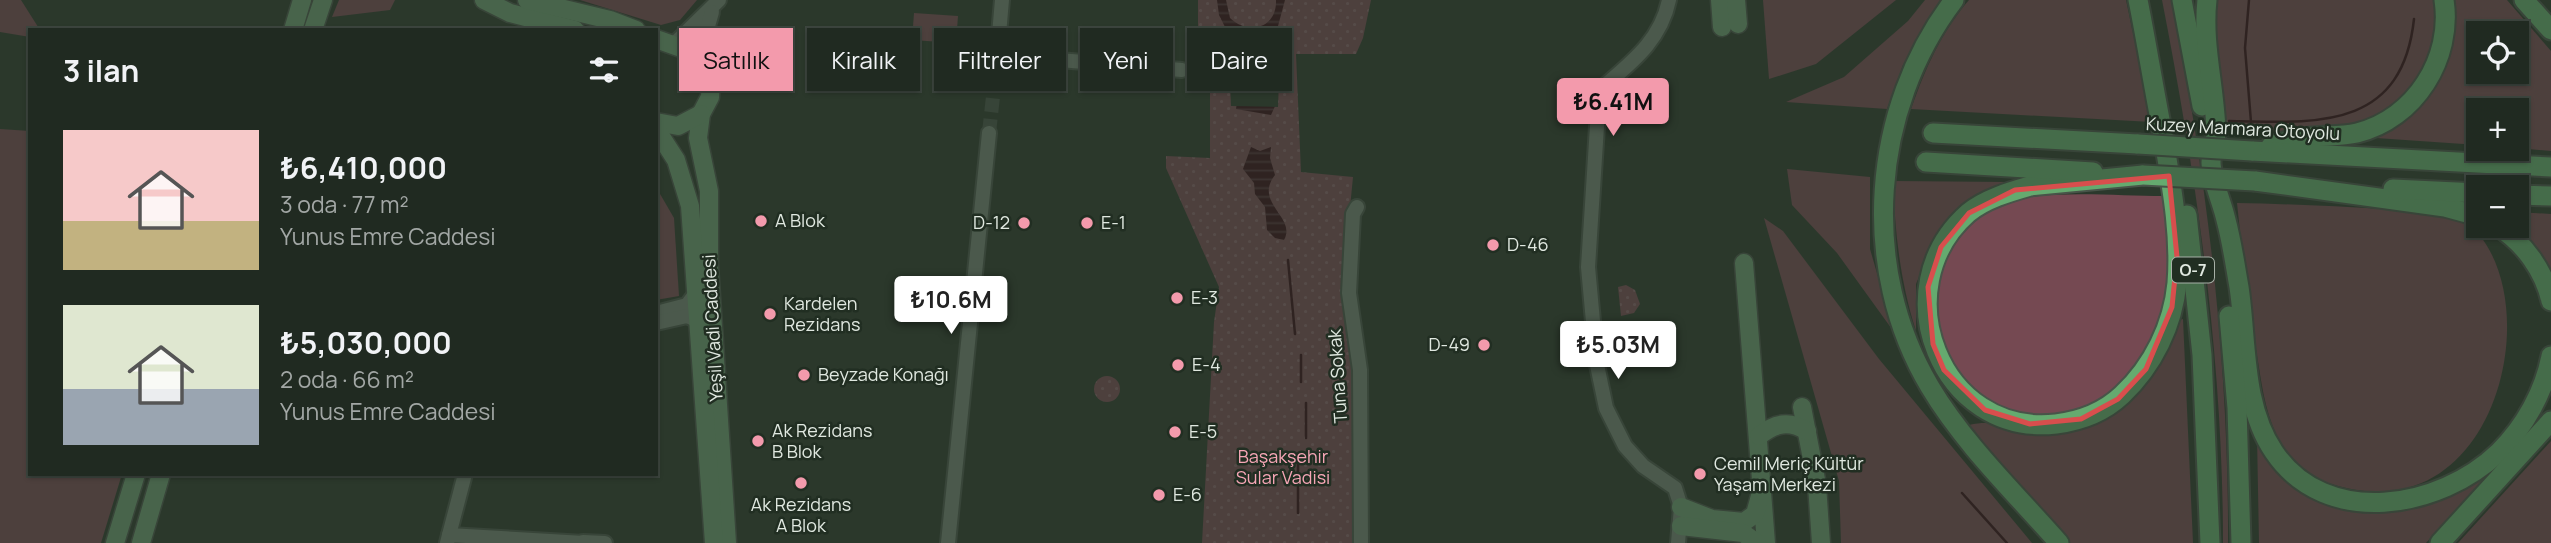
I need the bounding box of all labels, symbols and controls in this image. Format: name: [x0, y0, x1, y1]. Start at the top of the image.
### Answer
map controls: [2466, 21, 2529, 238]
button: locate: [2466, 21, 2529, 84]
chip: Satılık: [679, 28, 793, 91]
chip: Kiralık: [807, 28, 920, 91]
chip: Filtreler: [934, 28, 1066, 91]
chip: Yeni: [1080, 28, 1173, 91]
chip: Daire: [1187, 28, 1292, 91]
text: 3 ilan: [63, 50, 139, 91]
icon: filters: [585, 51, 623, 89]
pin: ₺6.41M: [1556, 78, 1670, 138]
text: ₺6.41M: [1573, 85, 1653, 117]
button: +: [2466, 98, 2529, 161]
street label: Kuzey Marmara Otoyolu: [2145, 111, 2341, 145]
text: ₺6,410,000: [280, 147, 447, 188]
icon: home: [119, 158, 203, 242]
button: −: [2466, 175, 2529, 238]
text: 3 oda · 77 m²: [280, 188, 409, 220]
place label: A Blok: [775, 208, 826, 232]
place label: D-12: [973, 210, 1010, 234]
place label: E-1: [1101, 210, 1126, 234]
marker: A Blok: [753, 213, 769, 229]
marker: D-12: [1016, 215, 1032, 231]
marker: E-1: [1079, 215, 1095, 231]
text: Yunus Emre Caddesi: [280, 220, 496, 252]
place label: D-46: [1507, 232, 1549, 256]
marker: D-46: [1485, 237, 1501, 253]
street label: Yeşil Vadi Caddesi: [696, 254, 728, 402]
road number: O-7: [2172, 258, 2214, 282]
pin: ₺10.6M: [894, 276, 1008, 336]
text: ₺10.6M: [910, 283, 992, 315]
place label: E-3: [1191, 285, 1218, 309]
marker: E-3: [1169, 290, 1185, 306]
place label: Kardelen Rezidans: [784, 291, 860, 336]
marker: Kardelen Rezidans: [762, 306, 778, 322]
text: ₺5,030,000: [280, 322, 452, 363]
pin: ₺5.03M: [1561, 322, 1675, 381]
street label: Tuna Sokak: [1322, 327, 1352, 424]
text: ₺5.03M: [1576, 328, 1660, 360]
place label: D-49: [1429, 332, 1470, 356]
icon: home: [119, 333, 203, 417]
marker: D-49: [1476, 337, 1492, 353]
place label: E-4: [1192, 352, 1221, 376]
marker: E-4: [1170, 357, 1186, 373]
place label: Beyzade Konağı: [818, 362, 949, 386]
text: 2 oda · 66 m²: [280, 363, 414, 395]
marker: Beyzade Konağı: [796, 367, 812, 383]
text: Yunus Emre Caddesi: [280, 395, 496, 427]
place label: Ak Rezidans B Blok: [772, 418, 872, 463]
place label: E-5: [1189, 419, 1217, 443]
marker: E-5: [1167, 424, 1183, 440]
marker: Ak Rezidans B Blok: [750, 433, 766, 449]
park label: Başakşehir Sular Vadisi: [1236, 444, 1330, 489]
place label: Cemil Meriç Kültür Yaşam Merkezi: [1714, 451, 1864, 496]
marker: Cemil Meriç Kültür Yaşam Merkezi: [1692, 466, 1708, 482]
marker: Ak Rezidans A Blok: [793, 475, 809, 491]
place label: E-6: [1173, 482, 1202, 506]
marker: E-6: [1151, 487, 1167, 503]
place label: Ak Rezidans A Blok: [751, 492, 851, 537]

